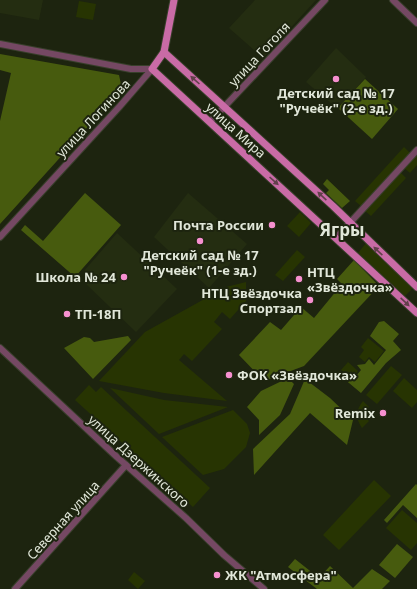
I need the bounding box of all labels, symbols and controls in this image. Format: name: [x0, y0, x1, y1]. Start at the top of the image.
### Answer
street label: улица Гоголя: [224, 18, 294, 90]
marker: Детский сад № 17 "Ручеёк" (2-е зд.): [331, 74, 341, 84]
street label: улица Логинова: [52, 75, 134, 161]
one-way arrow: [190, 75, 200, 84]
place label: Детский сад № 17 "Ручеёк" (2-е зд.): [277, 84, 395, 117]
street label: улица Мира: [202, 98, 270, 162]
one-way arrow: [269, 176, 279, 185]
one-way arrow: [317, 192, 326, 201]
place label: Почта России: [173, 216, 264, 234]
district label: Ягры: [320, 218, 364, 241]
marker: Почта России: [267, 220, 277, 230]
marker: Детский сад № 17 "Ручеёк" (1-е зд.): [195, 236, 205, 246]
place label: Детский сад № 17 "Ручеёк" (1-е зд.): [141, 246, 259, 279]
one-way arrow: [373, 246, 383, 255]
place label: НТЦ «Звёздочка»: [307, 263, 393, 296]
place label: Школа № 24: [35, 268, 117, 286]
marker: Школа № 24: [119, 272, 129, 282]
marker: НТЦ «Звёздочка»: [294, 274, 304, 284]
place label: НТЦ Звёздочка Спортзал: [201, 284, 302, 317]
marker: НТЦ Звёздочка Спортзал: [305, 295, 315, 305]
one-way arrow: [400, 298, 411, 307]
place label: ТП-18П: [75, 305, 121, 323]
marker: ТП-18П: [62, 309, 72, 319]
place label: ФОК «Звёздочка»: [237, 366, 357, 384]
marker: ФОК «Звёздочка»: [224, 370, 234, 380]
place label: Remix: [335, 404, 375, 422]
marker: Remix: [378, 408, 388, 418]
street label: улица Дзержинского: [84, 411, 194, 512]
street label: Северная улица: [23, 477, 103, 563]
place label: ЖК "Атмосфера": [225, 566, 337, 584]
marker: ЖК "Атмосфера": [212, 570, 222, 580]

